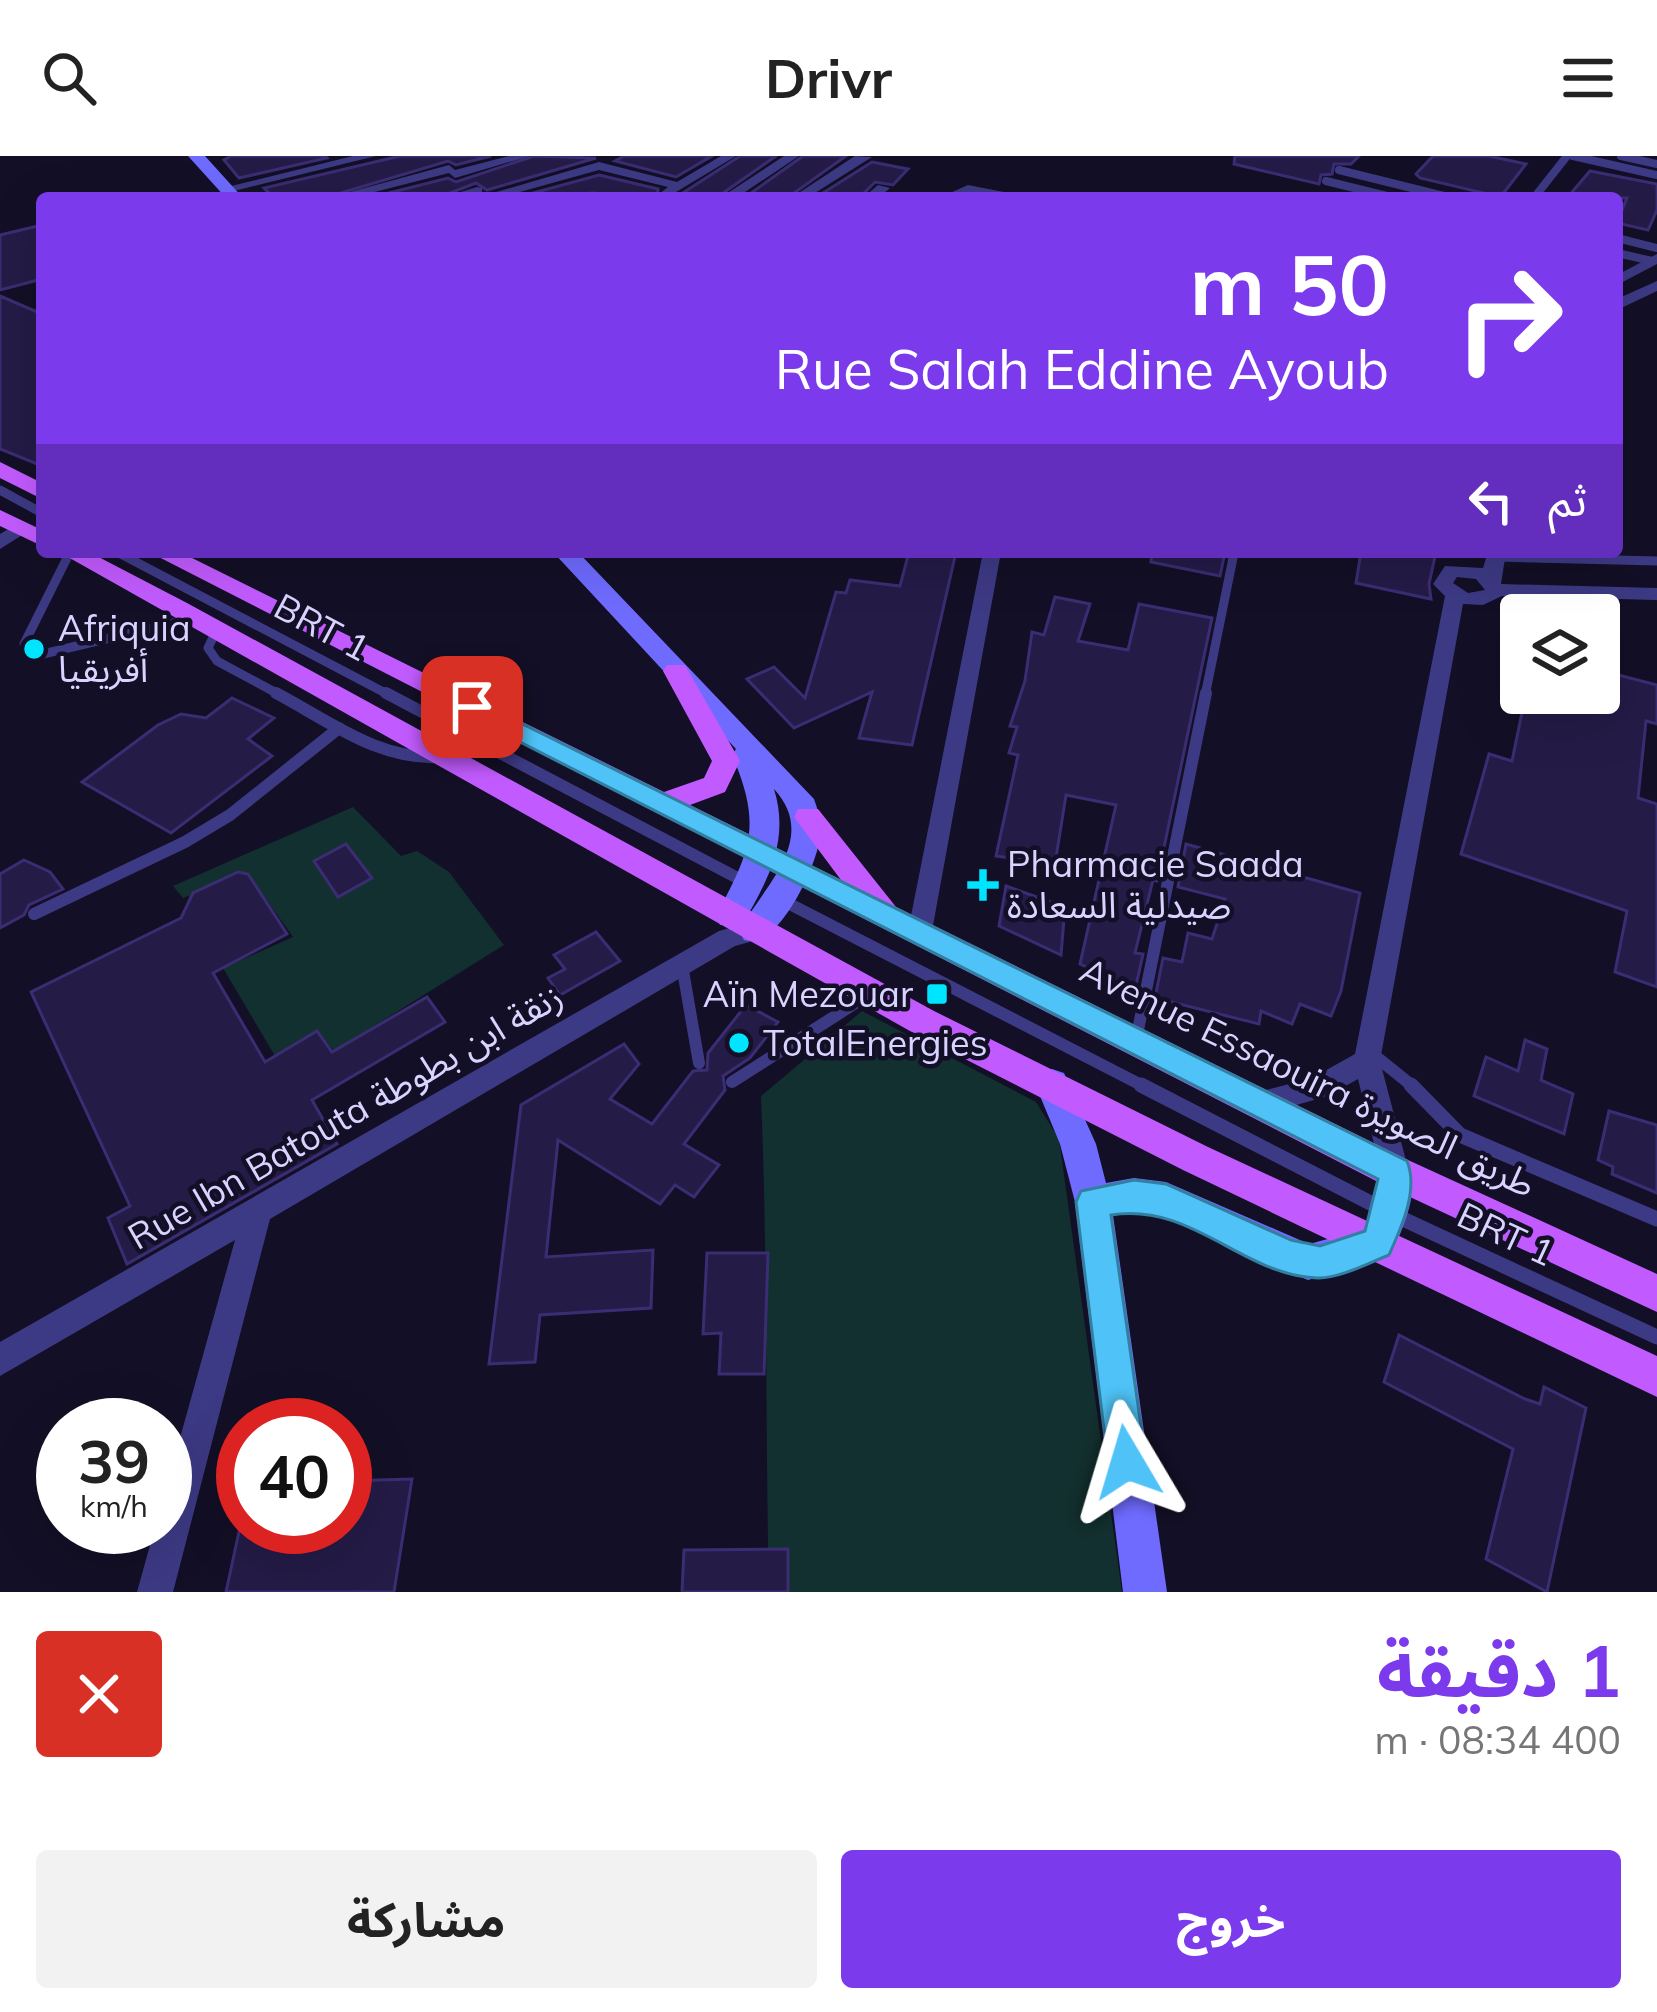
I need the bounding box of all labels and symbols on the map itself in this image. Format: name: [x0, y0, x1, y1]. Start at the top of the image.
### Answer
street label: BRT 1: [267, 583, 378, 670]
place label: Afriquia أفريقيا: [58, 605, 191, 691]
marker: Afriquia أفريقيا: [21, 636, 47, 662]
pin: [421, 656, 523, 758]
place label: Pharmacie Saada صيدلية السعادة: [1007, 841, 1304, 927]
marker: Pharmacie Saada صيدلية السعادة: [970, 872, 996, 898]
street label: Avenue Essaouira طريق الصويرة: [1073, 947, 1543, 1207]
place label: Aïn Mezouar: [703, 971, 913, 1016]
street label: Rue Ibn Batouta زنقة ابن بطوطة: [120, 973, 570, 1259]
marker: Aïn Mezouar: [924, 981, 950, 1007]
place label: TotalEnergies: [763, 1020, 988, 1065]
marker: TotalEnergies: [726, 1030, 752, 1056]
street label: BRT 1: [1451, 1192, 1562, 1275]
speed limit sign: 40: [216, 1398, 372, 1554]
position arrow: [1064, 1399, 1190, 1525]

